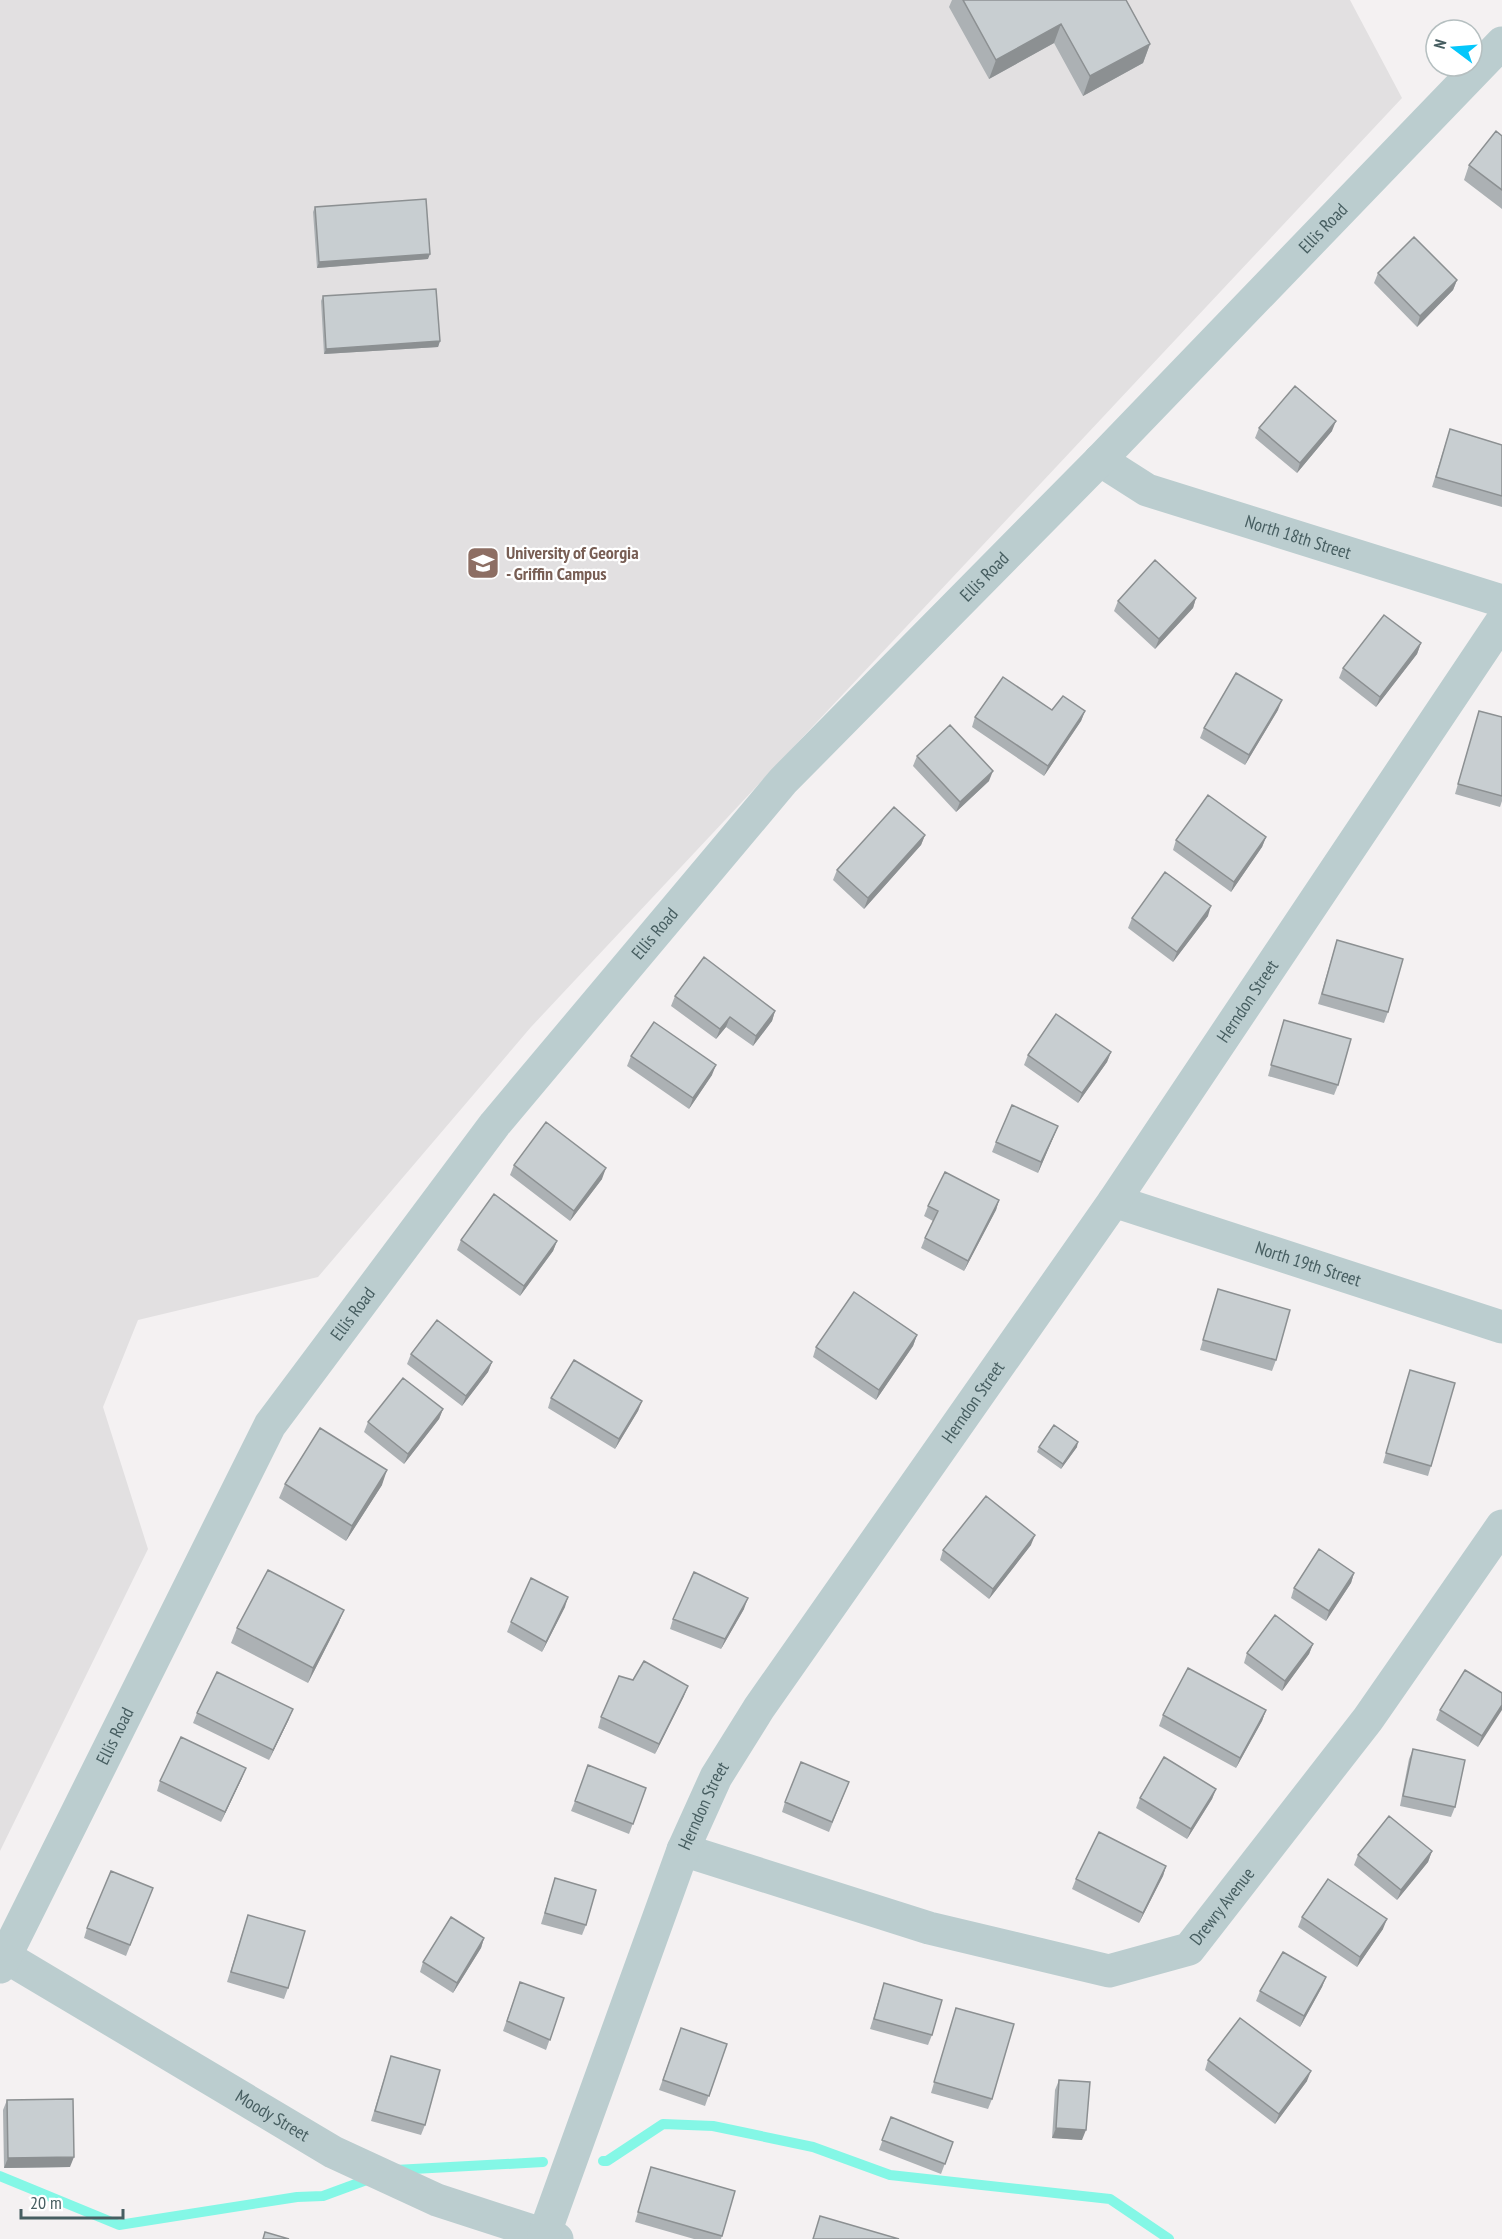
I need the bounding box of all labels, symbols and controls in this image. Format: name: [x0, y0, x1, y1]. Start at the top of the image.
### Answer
north arrow: [1424, 18, 1484, 78]
text: N: [1429, 37, 1450, 51]
street label: Ellis Road: [1294, 198, 1352, 258]
street label: North 18th Street: [1242, 509, 1354, 564]
place label: University of Georgia - Griffin Campus: [506, 541, 639, 585]
school or university icon: University of Georgia - Griffin Campus: [465, 545, 501, 581]
street label: Ellis Road: [955, 547, 1014, 606]
street label: Ellis Road: [626, 903, 683, 964]
street label: Herndon Street: [1211, 955, 1283, 1047]
street label: North 19th Street: [1252, 1236, 1364, 1291]
street label: Ellis Road: [325, 1283, 380, 1345]
street label: Herndon Street: [936, 1357, 1009, 1447]
street label: Ellis Road: [91, 1704, 138, 1768]
street label: Herndon Street: [673, 1757, 734, 1853]
street label: Drewry Avenue: [1184, 1863, 1259, 1950]
street label: Moody Street: [231, 2084, 314, 2146]
scale bar: [21, 2182, 123, 2220]
text: 20 m: [30, 2191, 62, 2214]

